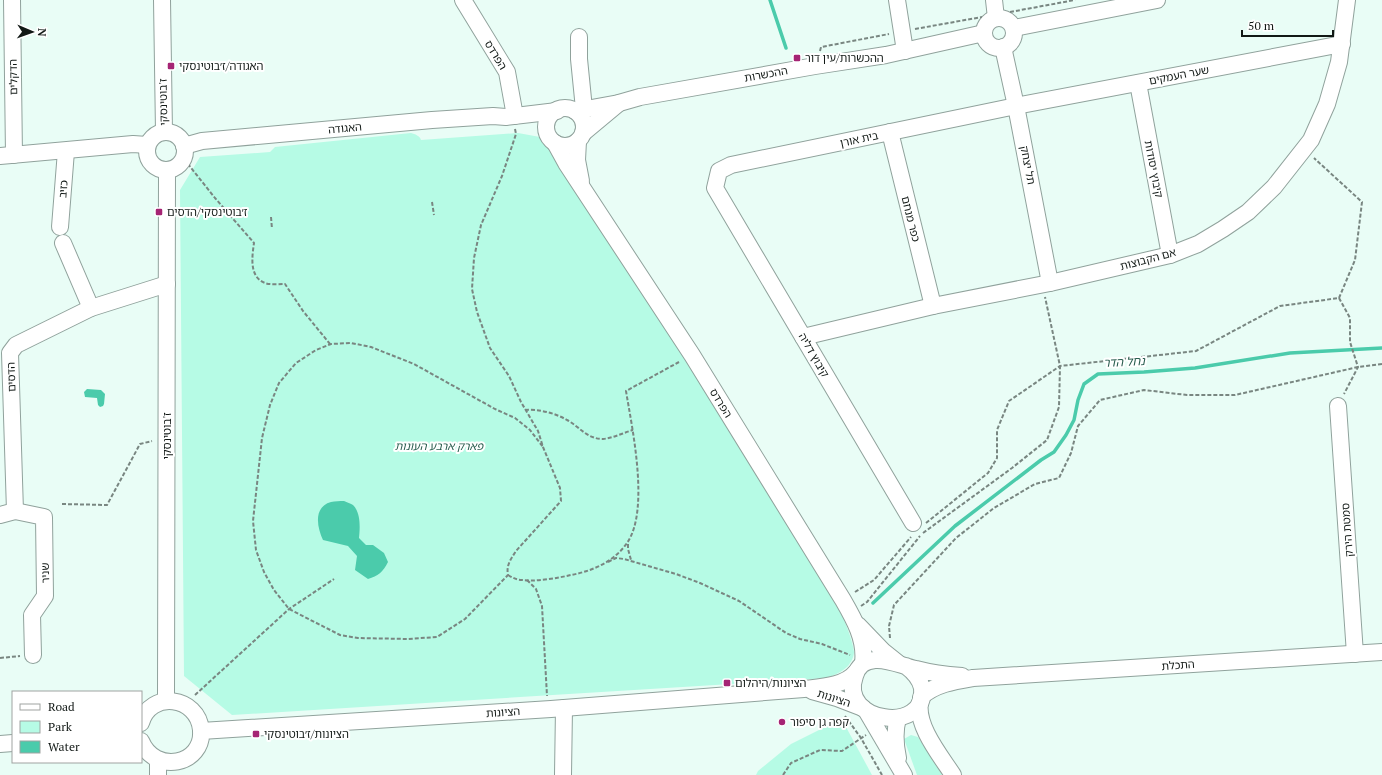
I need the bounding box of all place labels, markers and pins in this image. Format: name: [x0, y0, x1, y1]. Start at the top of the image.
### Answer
place label: ההכשרות/עין דור: [805, 51, 884, 65]
marker: ההכשרות/עין דור: [792, 53, 802, 63]
place label: האגודה/ז׳בוטינסקי: [179, 59, 264, 73]
marker: האגודה/ז׳בוטינסקי: [166, 61, 176, 71]
place label: ז׳בוטינסקי/הדסים: [167, 205, 248, 219]
marker: ז׳בוטינסקי/הדסים: [154, 207, 164, 217]
place label: הציונות/היהלום: [735, 676, 807, 690]
marker: הציונות/היהלום: [722, 678, 732, 688]
place label: קפה גן סיפור: [790, 715, 849, 729]
marker: קפה גן סיפור: [777, 717, 787, 727]
place label: הציונות/ז׳בוטינסקי: [264, 727, 349, 741]
marker: הציונות/ז׳בוטינסקי: [251, 729, 261, 739]

